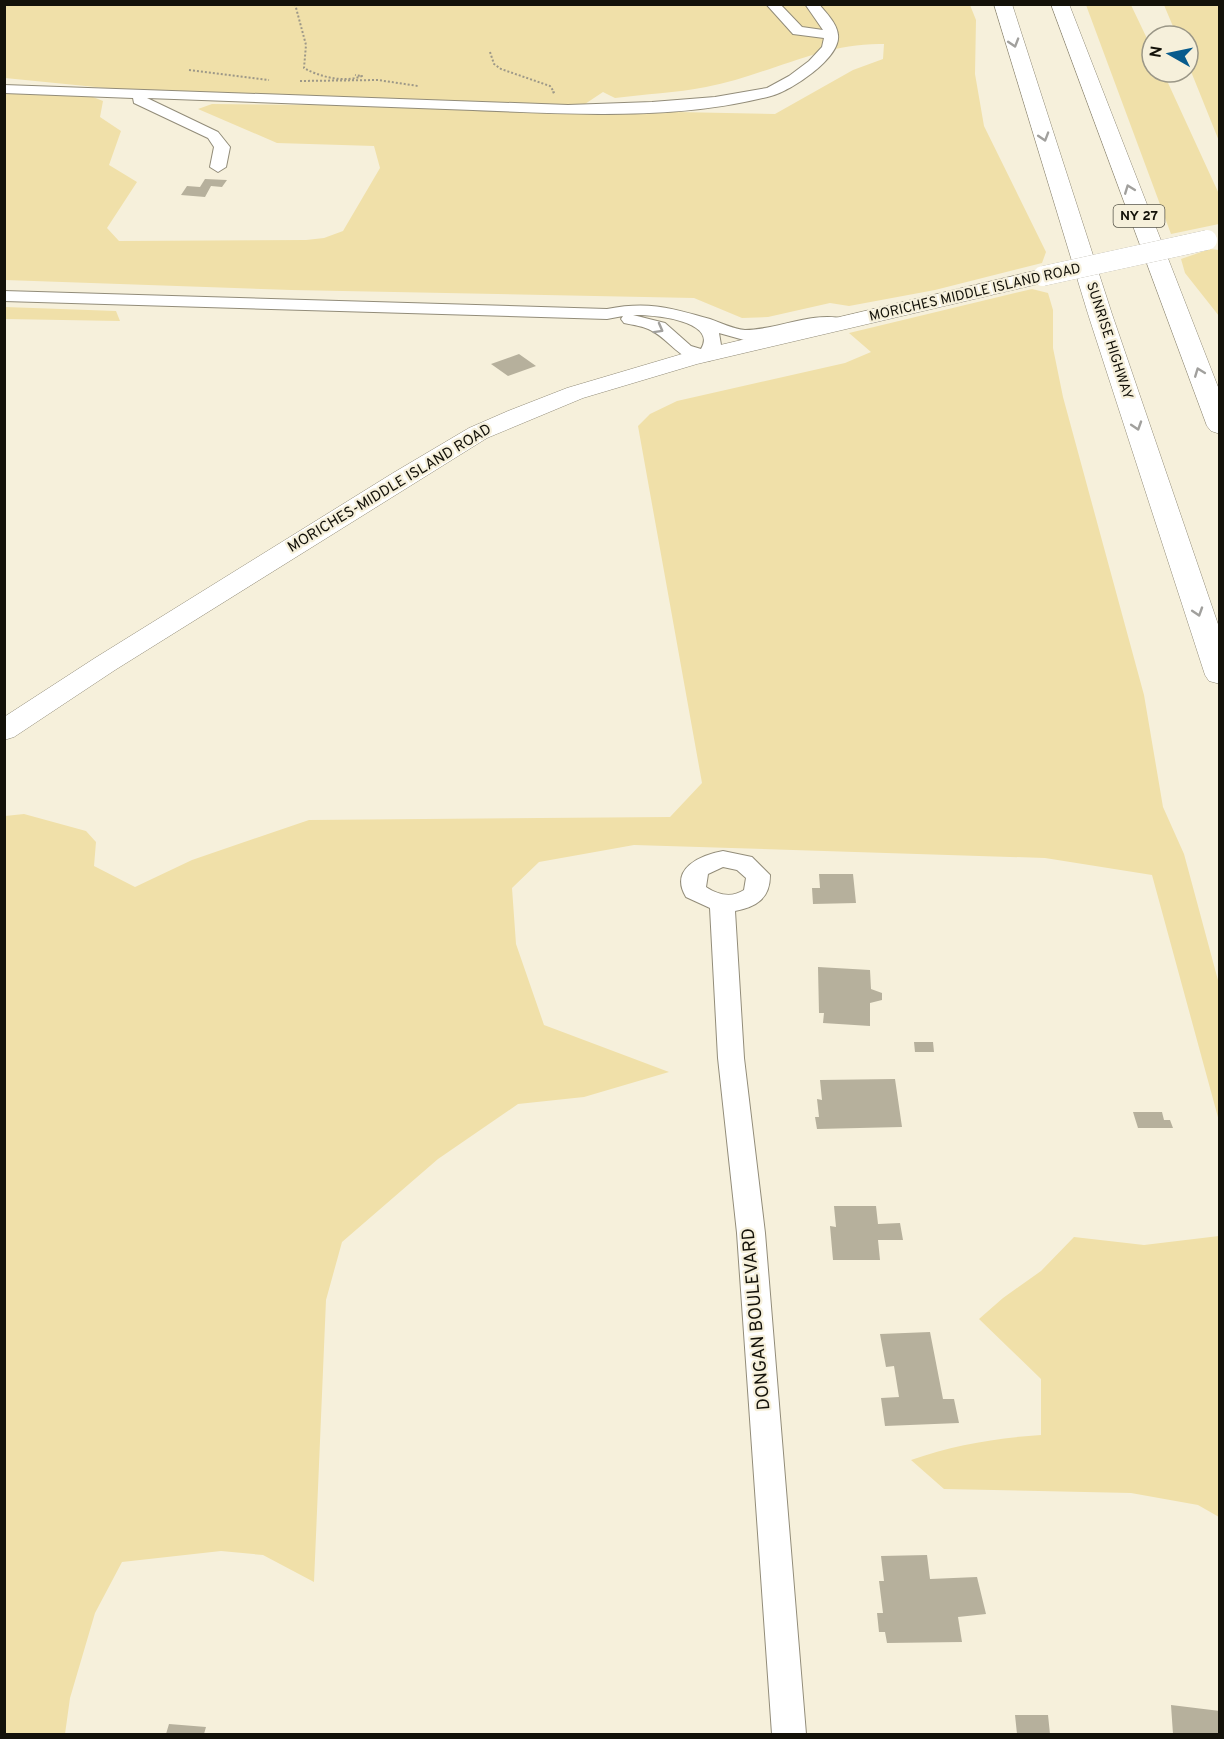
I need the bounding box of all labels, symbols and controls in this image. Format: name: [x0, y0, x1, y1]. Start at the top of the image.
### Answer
north arrow: [1140, 24, 1200, 84]
one-way arrow: [1007, 37, 1019, 48]
text: N: [1146, 45, 1168, 59]
one-way arrow: [1037, 131, 1049, 142]
one-way arrow: [1124, 185, 1137, 195]
road number: NY 27: [1114, 205, 1164, 227]
street label: MORICHES MIDDLE ISLAND ROAD: [867, 260, 1083, 326]
street label: SUNRISE HIGHWAY: [1082, 280, 1136, 402]
one-way arrow: [653, 322, 663, 333]
one-way arrow: [1193, 367, 1206, 377]
street label: MORICHES-MIDDLE ISLAND ROAD: [285, 420, 495, 558]
one-way arrow: [1130, 420, 1142, 431]
one-way arrow: [1191, 606, 1204, 616]
street label: DONGAN BOULEVARD: [738, 1227, 776, 1411]

